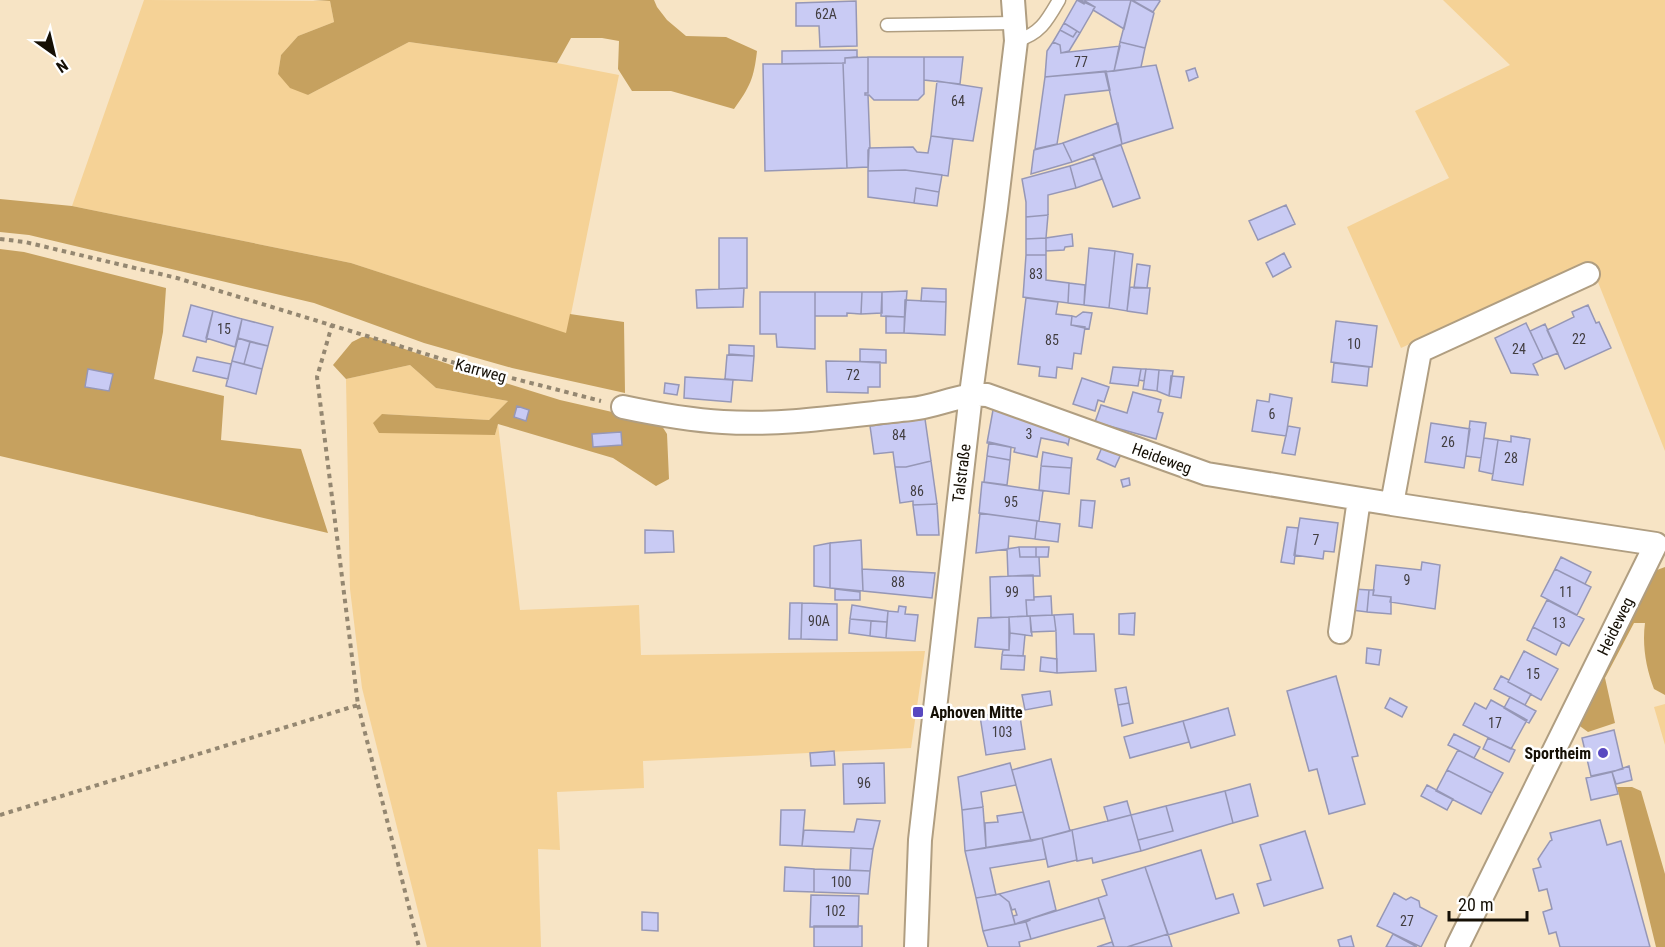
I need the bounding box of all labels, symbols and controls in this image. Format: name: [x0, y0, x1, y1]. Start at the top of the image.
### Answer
house number: 62A: [815, 6, 837, 22]
north arrow: [24, 24, 84, 84]
house number: 77: [1074, 54, 1088, 70]
text: N: [53, 55, 71, 77]
house number: 64: [951, 93, 965, 109]
house number: 83: [1029, 266, 1043, 282]
house number: 15: [217, 321, 231, 337]
house number: 22: [1572, 331, 1586, 347]
house number: 85: [1045, 332, 1059, 348]
house number: 10: [1347, 336, 1361, 352]
house number: 24: [1512, 341, 1526, 357]
street label: Karrweg: [453, 355, 508, 386]
house number: 72: [846, 367, 860, 383]
house number: 6: [1269, 406, 1276, 422]
house number: 3: [1026, 426, 1032, 442]
house number: 84: [892, 427, 906, 443]
house number: 26: [1441, 434, 1455, 450]
street label: Heideweg: [1129, 439, 1194, 478]
street label: Talstraße: [948, 443, 975, 503]
house number: 28: [1504, 450, 1518, 466]
house number: 86: [910, 483, 924, 499]
house number: 95: [1004, 494, 1018, 510]
house number: 7: [1313, 532, 1320, 548]
house number: 9: [1404, 572, 1410, 588]
house number: 88: [891, 574, 905, 590]
house number: 99: [1005, 584, 1019, 600]
house number: 11: [1559, 584, 1573, 600]
street label: Heideweg: [1593, 594, 1638, 658]
house number: 90A: [808, 613, 830, 629]
house number: 13: [1552, 615, 1566, 631]
house number: 15: [1526, 666, 1540, 682]
place label: Aphoven Mitte: [930, 703, 1023, 722]
marker: Aphoven Mitte: [911, 705, 925, 719]
house number: 17: [1488, 715, 1502, 731]
house number: 103: [992, 724, 1012, 740]
place label: Sportheim: [1524, 744, 1591, 763]
marker: Sportheim: [1596, 746, 1610, 760]
house number: 96: [857, 775, 871, 791]
house number: 100: [831, 874, 851, 890]
scale bar: [1449, 884, 1527, 922]
text: 20 m: [1458, 894, 1493, 915]
house number: 102: [825, 903, 845, 919]
house number: 27: [1400, 913, 1414, 929]

